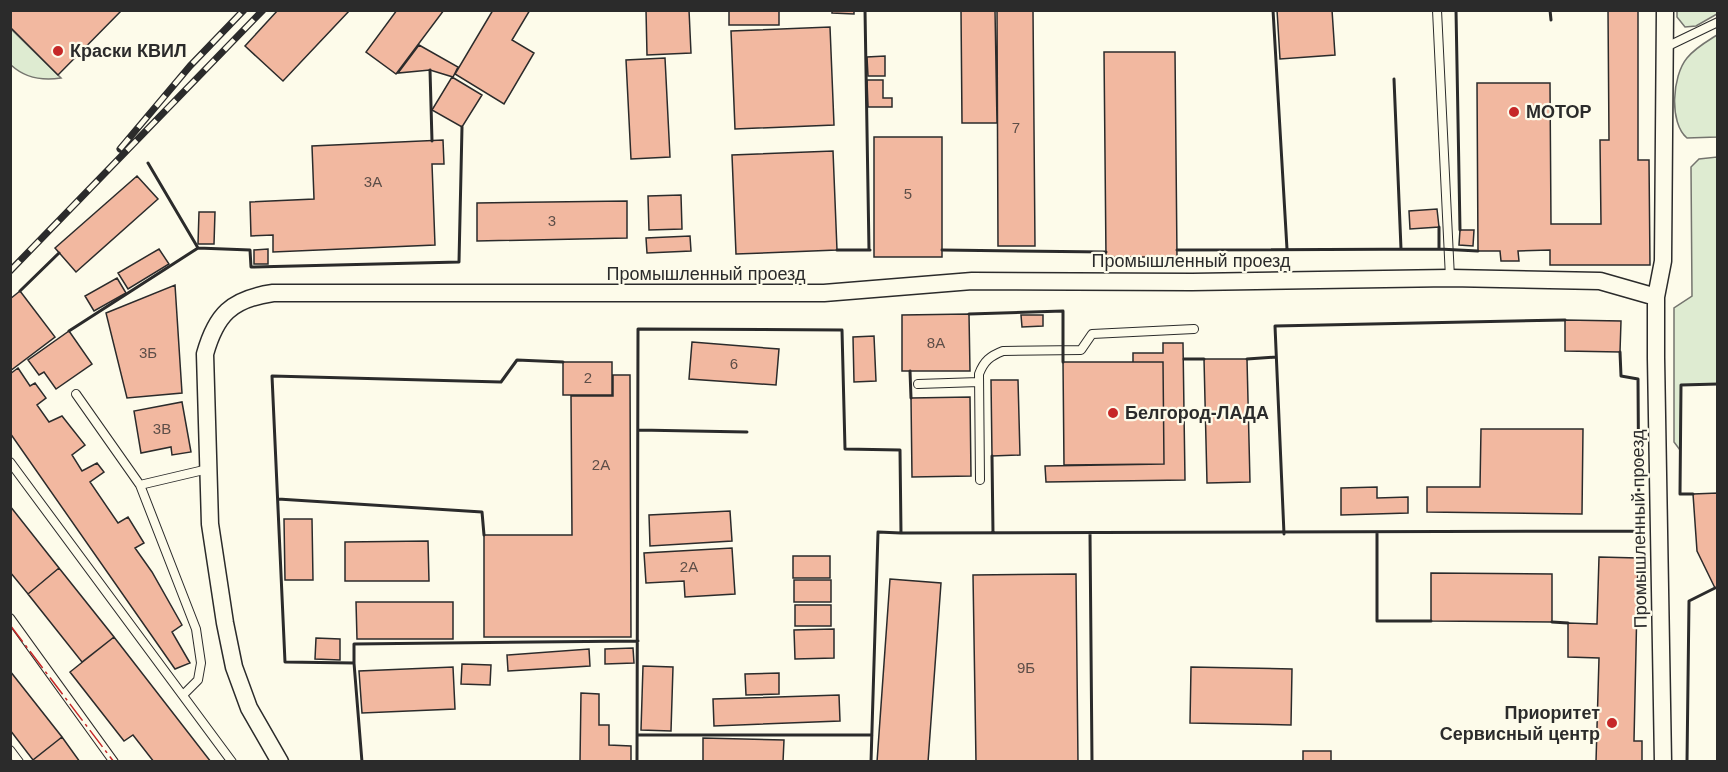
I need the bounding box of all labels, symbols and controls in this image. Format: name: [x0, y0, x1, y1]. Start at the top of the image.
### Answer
place label: Краски КВИЛ: [70, 41, 187, 61]
marker: Краски КВИЛ: [51, 44, 65, 58]
place label: МОТОР: [1526, 102, 1592, 122]
marker: МОТОР: [1507, 105, 1521, 119]
house number: 7: [1012, 119, 1020, 136]
house number: 3А: [364, 173, 382, 190]
house number: 5: [904, 185, 912, 202]
house number: 3: [548, 212, 556, 229]
street label: Промышленный проезд: [1092, 251, 1291, 271]
street label: Промышленный проезд: [607, 264, 806, 284]
house number: 8А: [927, 334, 945, 351]
house number: 3Б: [139, 344, 157, 361]
house number: 6: [730, 355, 738, 372]
house number: 2: [584, 369, 592, 386]
place label: Белгород-ЛАДА: [1125, 403, 1269, 423]
marker: Белгород-ЛАДА: [1106, 406, 1120, 420]
house number: 3В: [153, 420, 171, 437]
street label: Промышленный проезд: [1627, 429, 1651, 629]
house number: 2А: [592, 456, 610, 473]
house number: 2А: [680, 558, 698, 575]
house number: 9Б: [1017, 659, 1035, 676]
place label: Приоритет Сервисный центр: [1440, 703, 1600, 744]
marker: Приоритет Сервисный центр: [1605, 716, 1619, 730]

